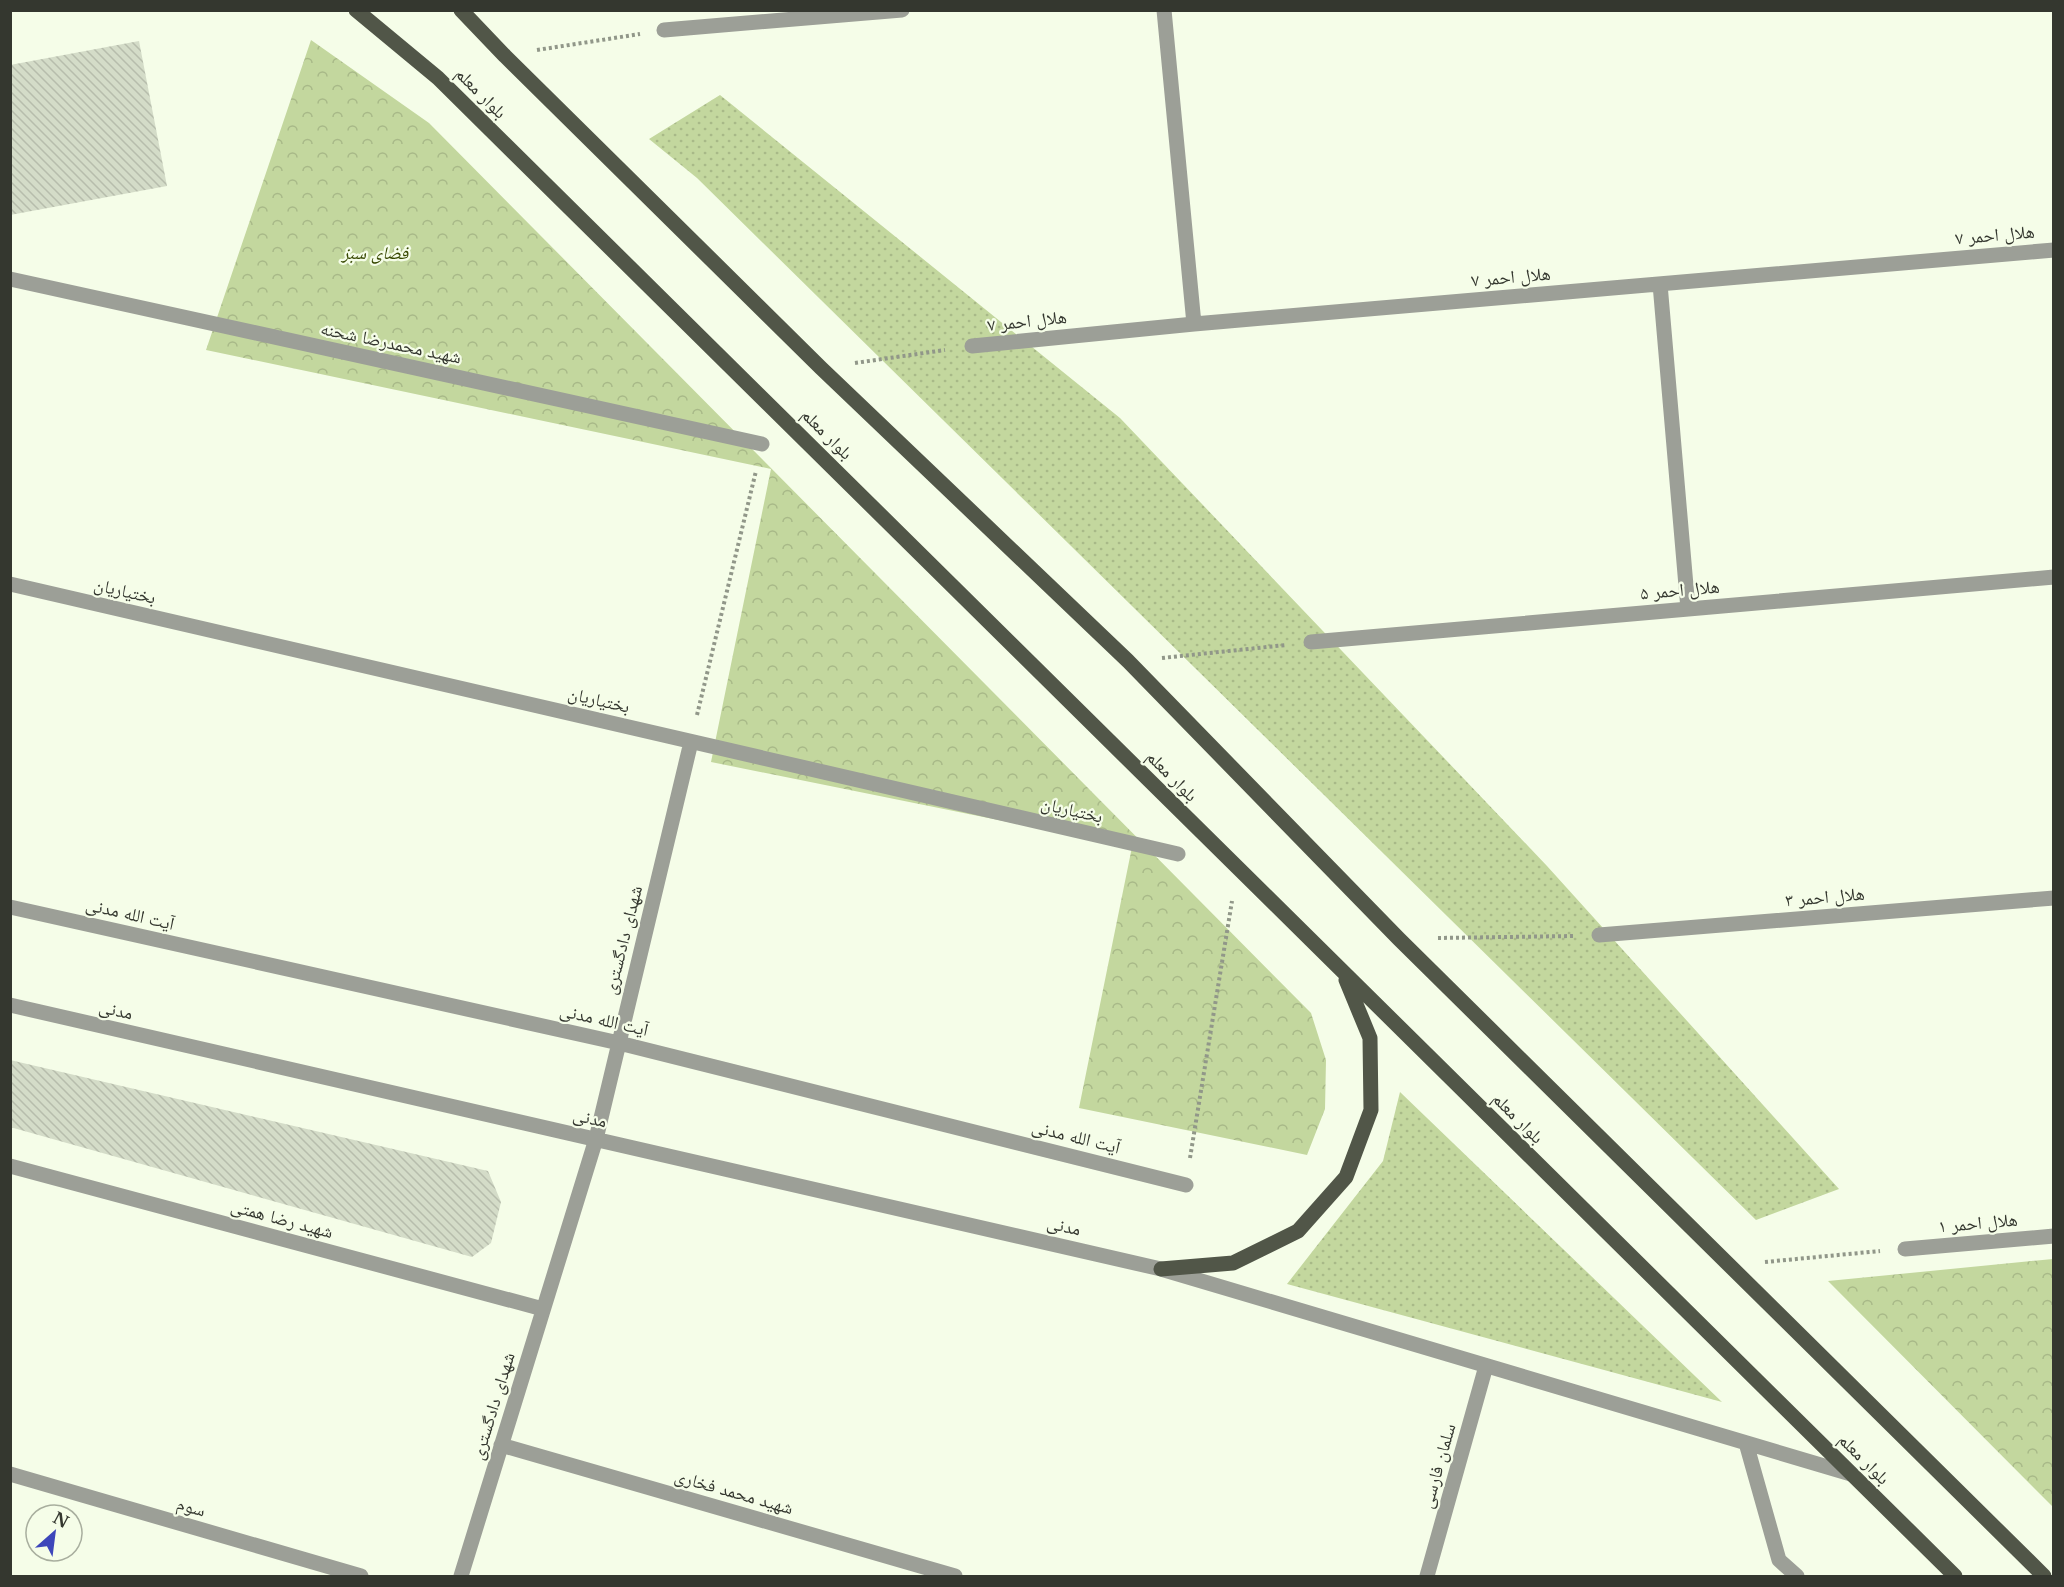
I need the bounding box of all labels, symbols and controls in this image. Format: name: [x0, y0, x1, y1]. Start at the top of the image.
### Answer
street label: بلوار معلم: [450, 63, 511, 124]
street label: هلال احمر ۷: [1954, 221, 2036, 249]
park label: فضای سبز: [340, 242, 410, 264]
street label: هلال احمر ۷: [1470, 263, 1552, 291]
street label: هلال احمر ۷: [986, 306, 1068, 336]
street label: شهید محمدرضا شحنه: [319, 317, 463, 369]
street label: بلوار معلم: [796, 404, 857, 465]
street label: بختیاریان: [92, 573, 158, 609]
street label: هلال احمر ۵: [1639, 576, 1721, 604]
street label: بختیاریان: [566, 682, 632, 718]
street label: بلوار معلم: [1141, 746, 1202, 807]
street label: بختیاریان: [1039, 792, 1105, 828]
street label: شهدای دادگستری: [599, 883, 647, 997]
street label: هلال احمر ۳: [1784, 883, 1866, 911]
street label: آیت الله مدنی: [84, 893, 177, 935]
street label: مدنی: [97, 995, 135, 1025]
street label: آیت الله مدنی: [558, 999, 651, 1041]
street label: بلوار معلم: [1487, 1088, 1548, 1149]
street label: مدنی: [571, 1103, 609, 1133]
street label: آیت الله مدنی: [1030, 1115, 1123, 1159]
street label: شهید رضا همتی: [228, 1195, 336, 1243]
street label: هلال احمر ۱: [1937, 1209, 2019, 1237]
street label: مدنی: [1045, 1211, 1083, 1241]
street label: شهدای دادگستری: [466, 1350, 520, 1462]
street label: سلمان فارسی: [1415, 1421, 1461, 1511]
street label: بلوار معلم: [1833, 1429, 1894, 1490]
street label: شهید محمد فخاری: [672, 1465, 796, 1519]
street label: سوم: [174, 1492, 208, 1523]
north arrow: [24, 1503, 84, 1563]
text: N: [50, 1507, 72, 1532]

